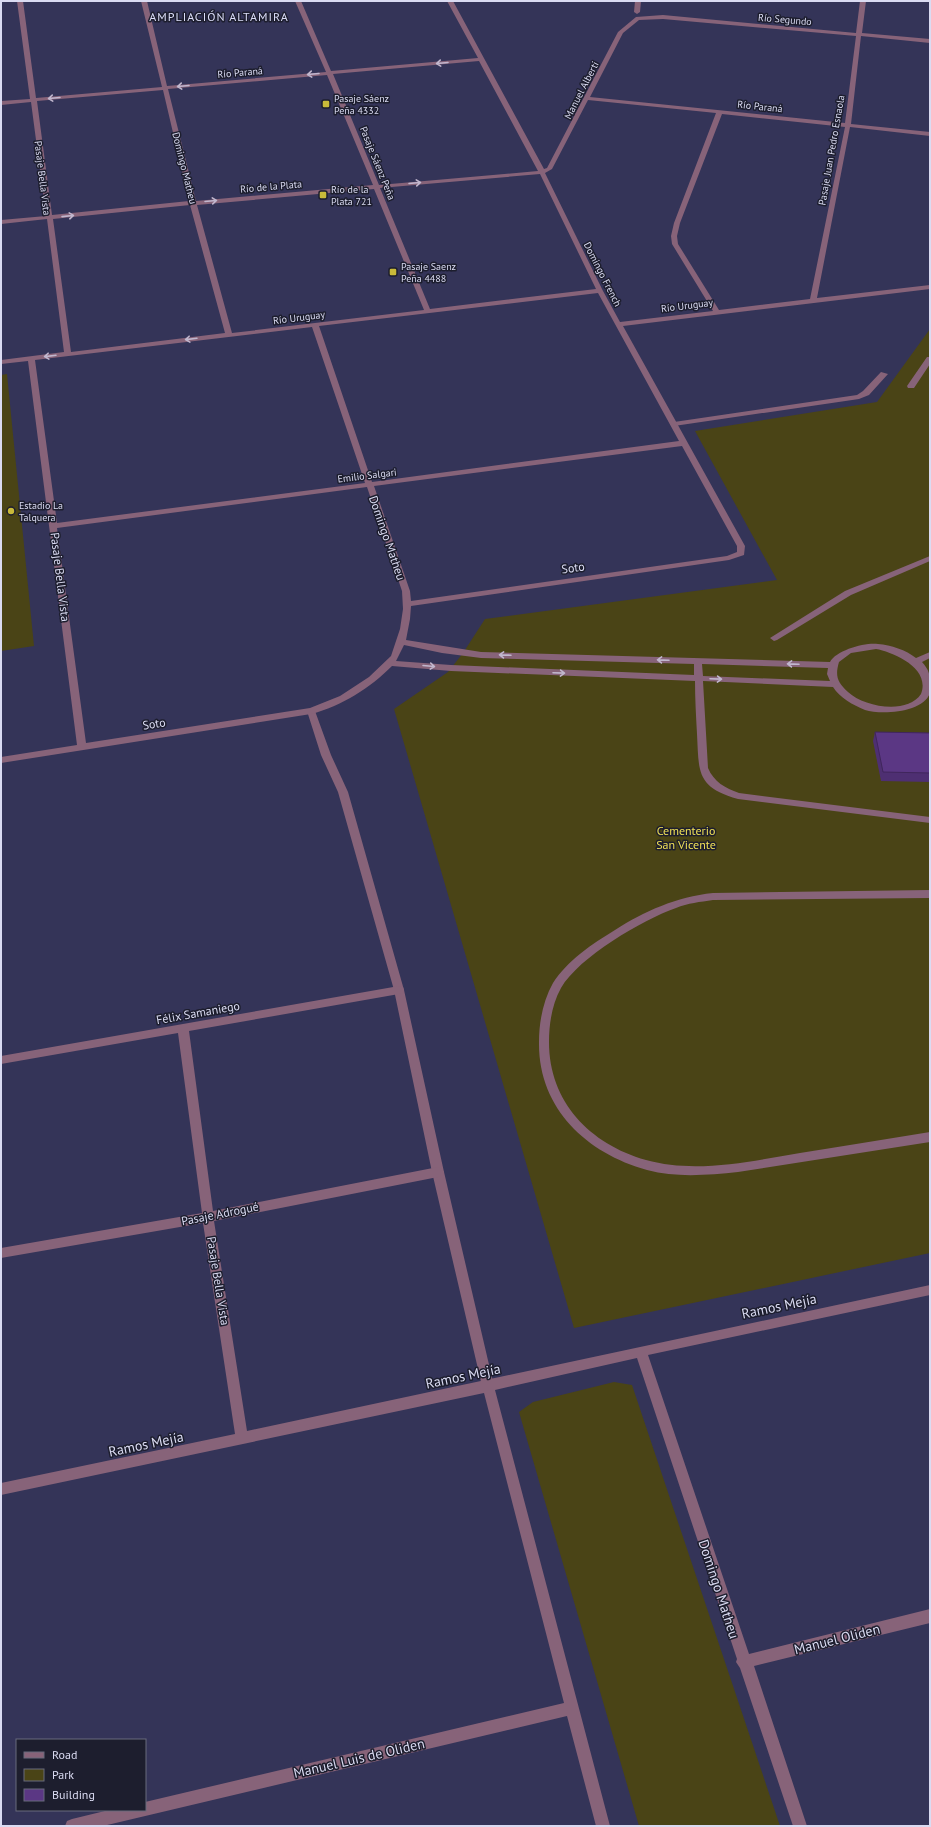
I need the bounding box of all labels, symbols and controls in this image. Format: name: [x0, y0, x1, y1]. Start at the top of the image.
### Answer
district label: AMPLIACIÓN ALTAMIRA: [149, 9, 289, 24]
street label: Río Segundo: [758, 11, 812, 28]
one-way arrow: [436, 59, 449, 66]
street label: Manuel Alberti: [561, 59, 602, 121]
street label: Río Paraná: [217, 64, 263, 81]
one-way arrow: [307, 70, 320, 78]
one-way arrow: [177, 82, 190, 90]
place label: Pasaje Sáenz Peña 4332: [334, 92, 389, 117]
one-way arrow: [48, 94, 61, 101]
street label: Pasaje Juan Pedro Esnaola: [815, 94, 848, 206]
street label: Río Paraná: [737, 98, 783, 115]
marker: Pasaje Sáenz Peña 4332: [321, 99, 331, 109]
street label: Pasaje Sáenz Peña: [357, 124, 398, 202]
street label: Domingo Matheu: [169, 131, 200, 205]
street label: Pasaje Bella Vista: [31, 140, 54, 216]
street label: Río de la Plata: [240, 177, 303, 196]
one-way arrow: [408, 179, 421, 186]
place label: Río de la Plata 721: [331, 183, 372, 208]
marker: Río de la Plata 721: [318, 190, 328, 200]
one-way arrow: [204, 198, 217, 205]
one-way arrow: [61, 212, 74, 219]
street label: Domingo French: [581, 240, 624, 309]
place label: Pasaje Saenz Peña 4488: [401, 260, 456, 285]
marker: Pasaje Saenz Peña 4488: [388, 267, 398, 277]
street label: Río Uruguay: [660, 296, 714, 315]
street label: Río Uruguay: [272, 308, 326, 327]
one-way arrow: [185, 336, 198, 343]
one-way arrow: [43, 352, 56, 360]
street label: Emilio Salgari: [337, 465, 397, 486]
street label: Domingo Matheu: [366, 494, 409, 582]
place label: Estadio La Talquera: [19, 499, 63, 524]
marker: Estadio La Talquera: [6, 506, 16, 516]
street label: Pasaje Bella Vista: [48, 531, 73, 622]
street label: Soto: [560, 558, 585, 577]
one-way arrow: [499, 651, 512, 659]
one-way arrow: [657, 656, 670, 664]
one-way arrow: [787, 660, 800, 668]
one-way arrow: [422, 663, 435, 670]
one-way arrow: [552, 669, 565, 677]
one-way arrow: [709, 676, 722, 683]
street label: Soto: [141, 714, 167, 733]
park label: Cementerio San Vicente: [656, 823, 716, 852]
street label: Félix Samaniego: [155, 998, 241, 1027]
street label: Pasaje Adrogué: [180, 1199, 260, 1228]
street label: Pasaje Bella Vista: [204, 1235, 233, 1326]
street label: Ramos Mejía: [740, 1289, 818, 1323]
street label: Ramos Mejía: [424, 1359, 502, 1393]
street label: Ramos Mejía: [107, 1427, 185, 1461]
street label: Domingo Matheu: [694, 1537, 744, 1641]
street label: Manuel Oliden: [792, 1620, 882, 1658]
street label: Manuel Luis de Oliden: [292, 1734, 426, 1782]
legend: [16, 1739, 146, 1811]
text: Road: [52, 1747, 77, 1762]
text: Park: [52, 1767, 74, 1782]
text: Building: [52, 1787, 95, 1802]

